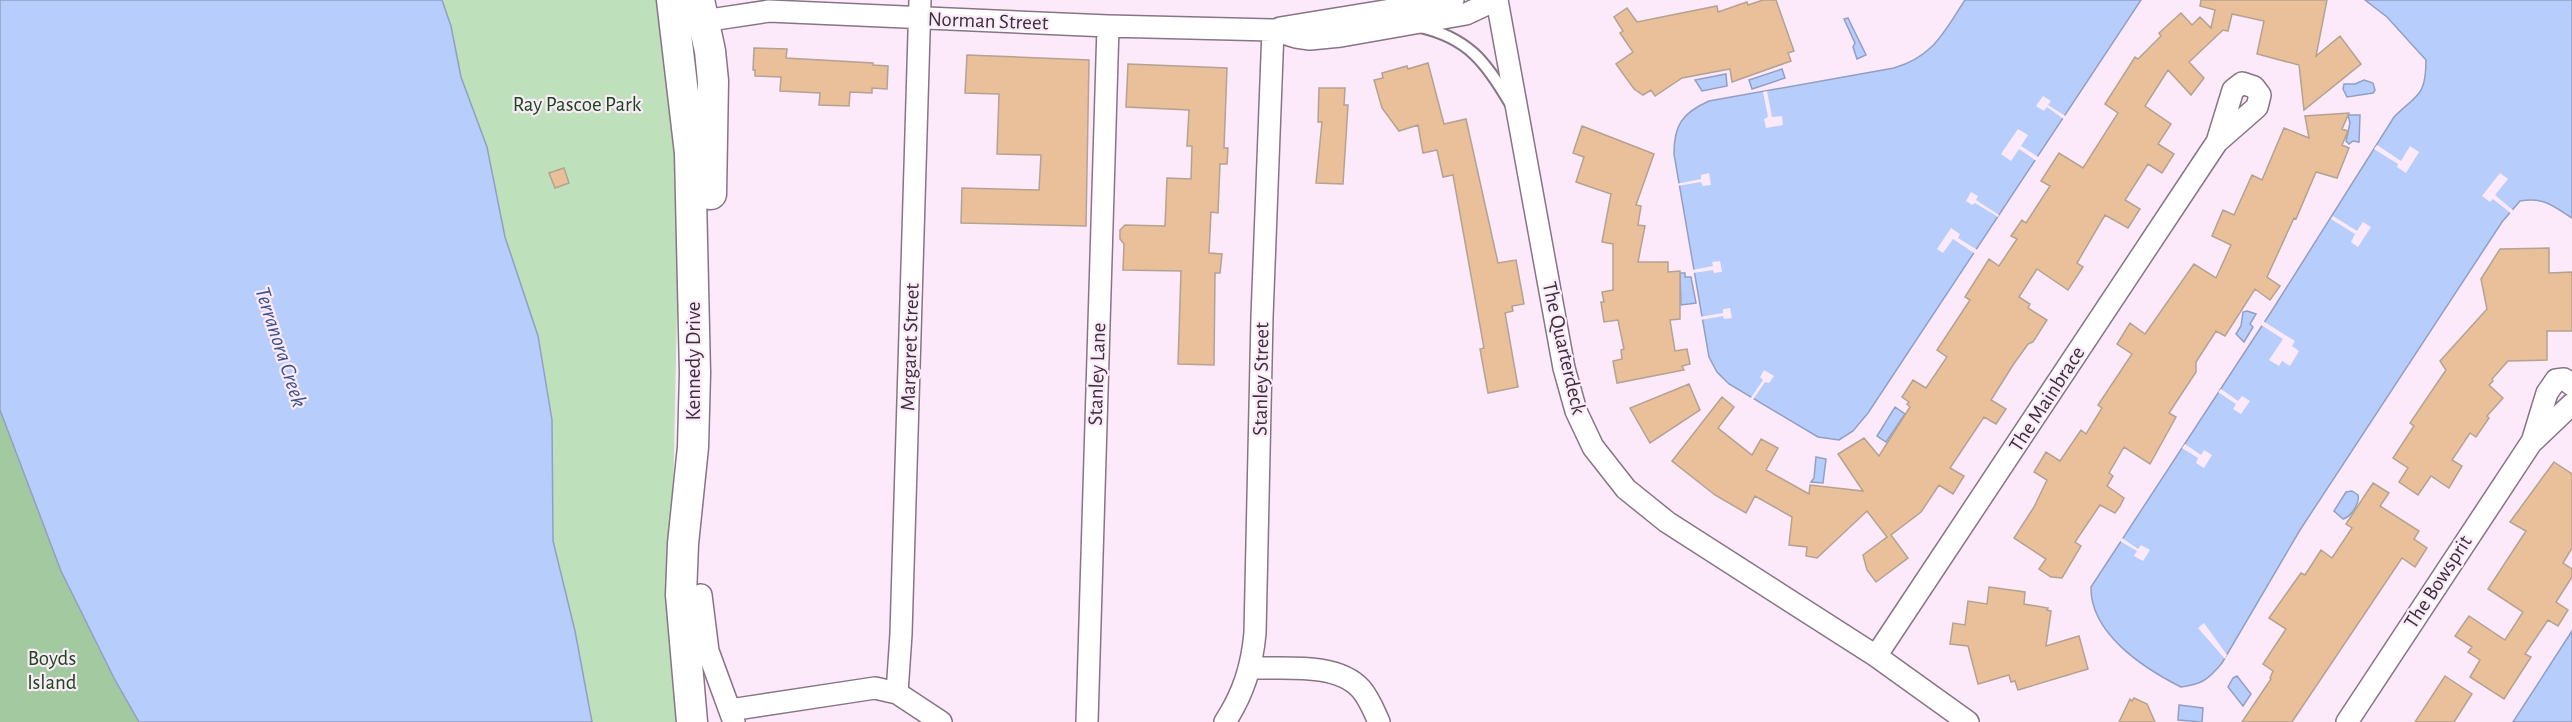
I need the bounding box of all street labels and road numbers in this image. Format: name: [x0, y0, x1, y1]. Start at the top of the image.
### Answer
street label: Norman Street: [927, 8, 1049, 34]
street label: The Quarterdeck: [1539, 280, 1590, 417]
street label: Margaret Street: [897, 282, 923, 411]
street label: Kennedy Drive: [683, 302, 704, 420]
street label: Stanley Lane: [1085, 322, 1109, 426]
street label: Stanley Street: [1250, 322, 1272, 436]
street label: The Mainbrace: [2005, 343, 2089, 455]
street label: The Bowsprit: [2400, 531, 2476, 632]

